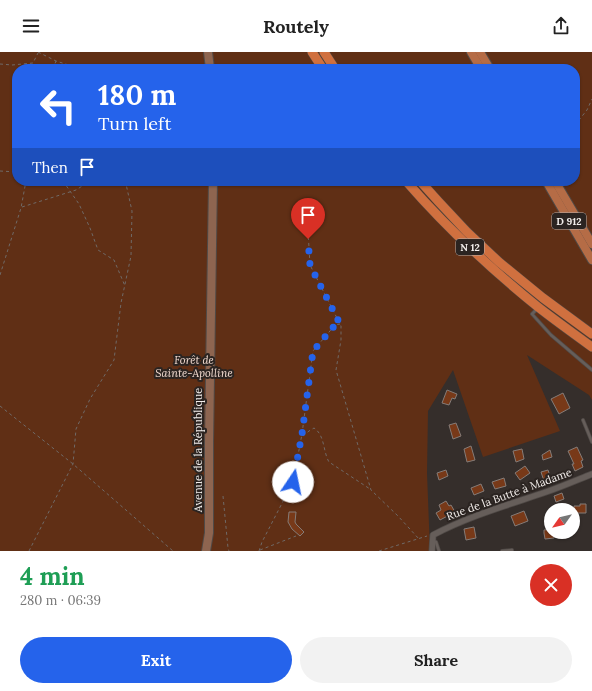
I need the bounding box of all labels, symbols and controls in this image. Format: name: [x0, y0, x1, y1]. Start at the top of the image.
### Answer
icon: menu: [20, 15, 42, 37]
text: Routely: [263, 15, 329, 38]
icon: share: [550, 15, 572, 37]
text: 180 m: [98, 77, 176, 113]
icon: left: [32, 80, 84, 132]
text: Turn left: [98, 112, 171, 135]
icon: arrive: [76, 156, 98, 178]
text: Then: [32, 158, 68, 177]
pin: [291, 198, 325, 239]
icon: arrive: [297, 204, 319, 226]
road number: D 912: [552, 213, 586, 229]
road number: N 12: [456, 239, 484, 255]
park label: Forêt de Sainte-Apolline: [155, 353, 233, 380]
street label: Avenue de la République: [191, 388, 205, 513]
position arrow: [272, 461, 314, 503]
street label: Rue de la Butte à Madame: [444, 465, 574, 523]
north arrow: [544, 503, 580, 539]
map controls: [544, 503, 580, 539]
text: 4 min: [20, 561, 85, 592]
button: close: [530, 564, 572, 606]
text: 280 m · 06:39: [20, 592, 101, 609]
button: Exit: [20, 637, 292, 683]
button: Share: [300, 637, 572, 683]

